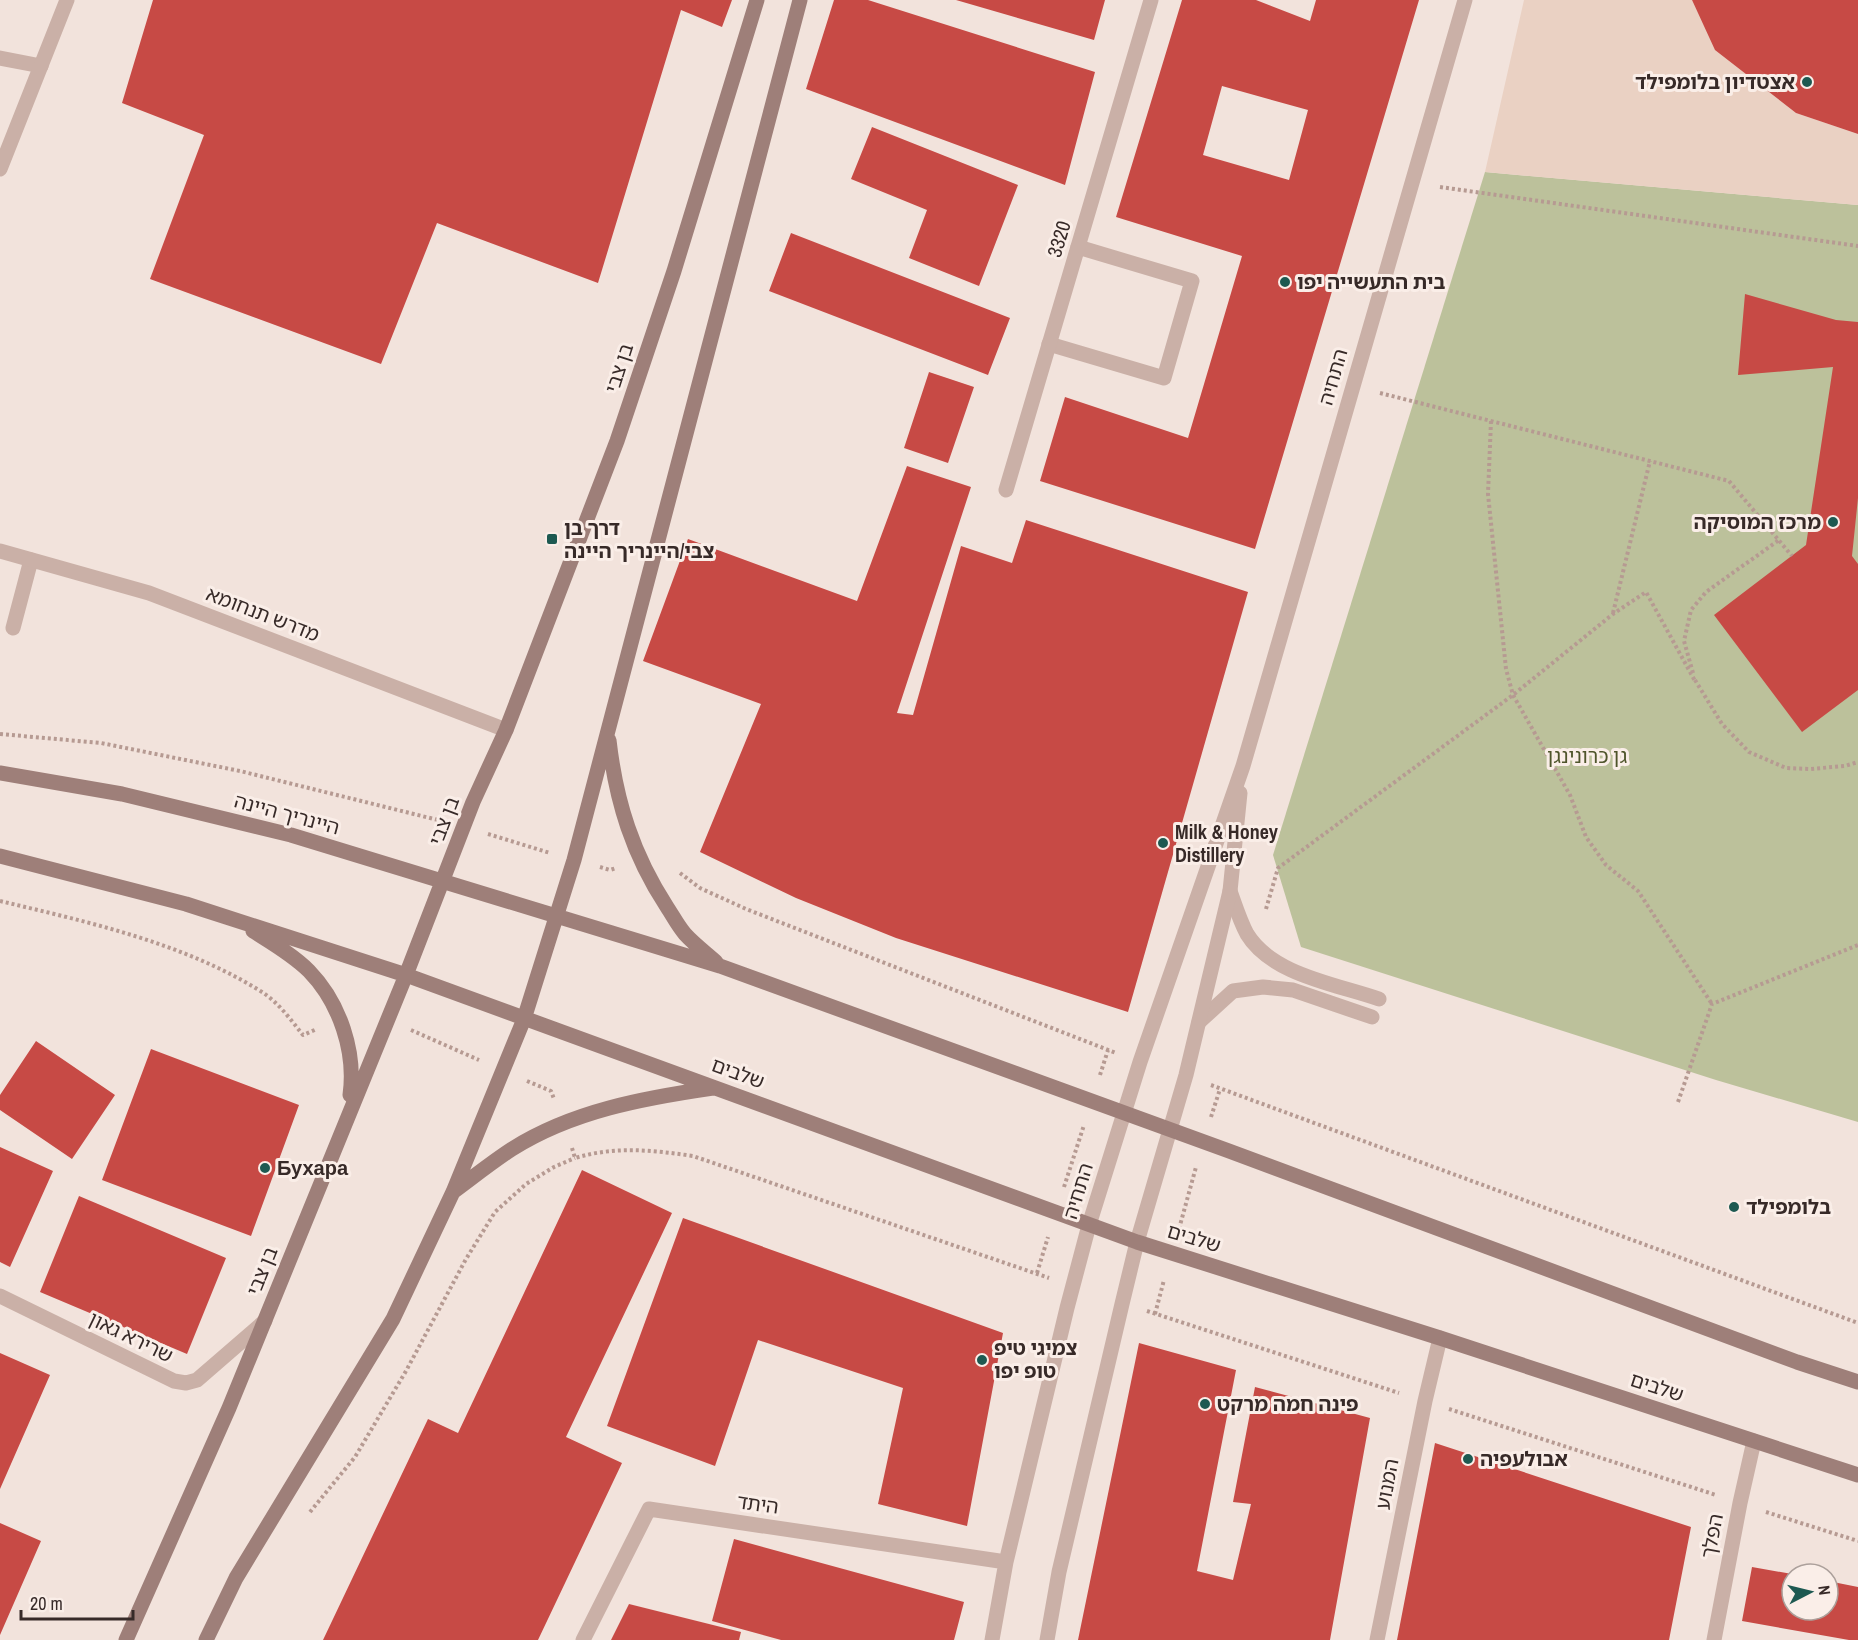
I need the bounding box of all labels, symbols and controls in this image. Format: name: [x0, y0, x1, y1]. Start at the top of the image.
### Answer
place label: אצטדיון בלומפילד: [1635, 68, 1795, 95]
marker: אצטדיון בלומפילד: [1800, 75, 1814, 89]
street label: 3320: [1040, 217, 1077, 260]
place label: בית התעשייה יפו: [1297, 268, 1446, 295]
marker: בית התעשייה יפו: [1278, 275, 1292, 289]
street label: בן צבי: [598, 340, 639, 396]
street label: התחיה: [1312, 345, 1353, 408]
place label: מרכז המוסיקה: [1694, 508, 1821, 535]
place label: דרך בן צבי/היינריך היינה: [564, 514, 715, 564]
marker: מרכז המוסיקה: [1826, 515, 1840, 529]
marker: דרך בן צבי/היינריך היינה: [545, 532, 559, 546]
street label: מדרש תנחומא: [203, 580, 324, 648]
park label: גן כרונינגן: [1547, 742, 1628, 769]
street label: היינריך היינה: [231, 786, 343, 841]
street label: בן צבי: [422, 792, 465, 849]
place label: Milk & Honey Distillery: [1175, 818, 1279, 868]
marker: Milk & Honey Distillery: [1156, 836, 1170, 850]
street label: שלבים: [708, 1050, 768, 1095]
place label: Бухара: [277, 1154, 349, 1181]
street label: התחיה: [1056, 1159, 1099, 1222]
marker: Бухара: [258, 1161, 272, 1175]
place label: בלומפילד: [1746, 1193, 1831, 1220]
marker: בלומפילד: [1727, 1200, 1741, 1214]
street label: שלבים: [1164, 1217, 1224, 1258]
street label: בן צבי: [240, 1242, 284, 1299]
street label: שרירא גאון: [84, 1305, 178, 1369]
place label: צמיגי טיפ טופ יפו: [994, 1334, 1078, 1384]
marker: צמיגי טיפ טופ יפו: [975, 1353, 989, 1367]
street label: שלבים: [1627, 1365, 1687, 1408]
place label: פינה חמה מרקט: [1217, 1390, 1359, 1417]
marker: פינה חמה מרקט: [1198, 1397, 1212, 1411]
place label: אבולעפיה: [1480, 1445, 1568, 1472]
marker: אבולעפיה: [1461, 1452, 1475, 1466]
street label: המנוע: [1368, 1456, 1405, 1512]
street label: היתד: [736, 1487, 781, 1520]
street label: הפלך: [1694, 1511, 1729, 1561]
north arrow: [1780, 1562, 1840, 1622]
scale bar: [21, 1583, 134, 1621]
text: N: [1813, 1584, 1836, 1596]
text: 20 m: [30, 1591, 63, 1616]

